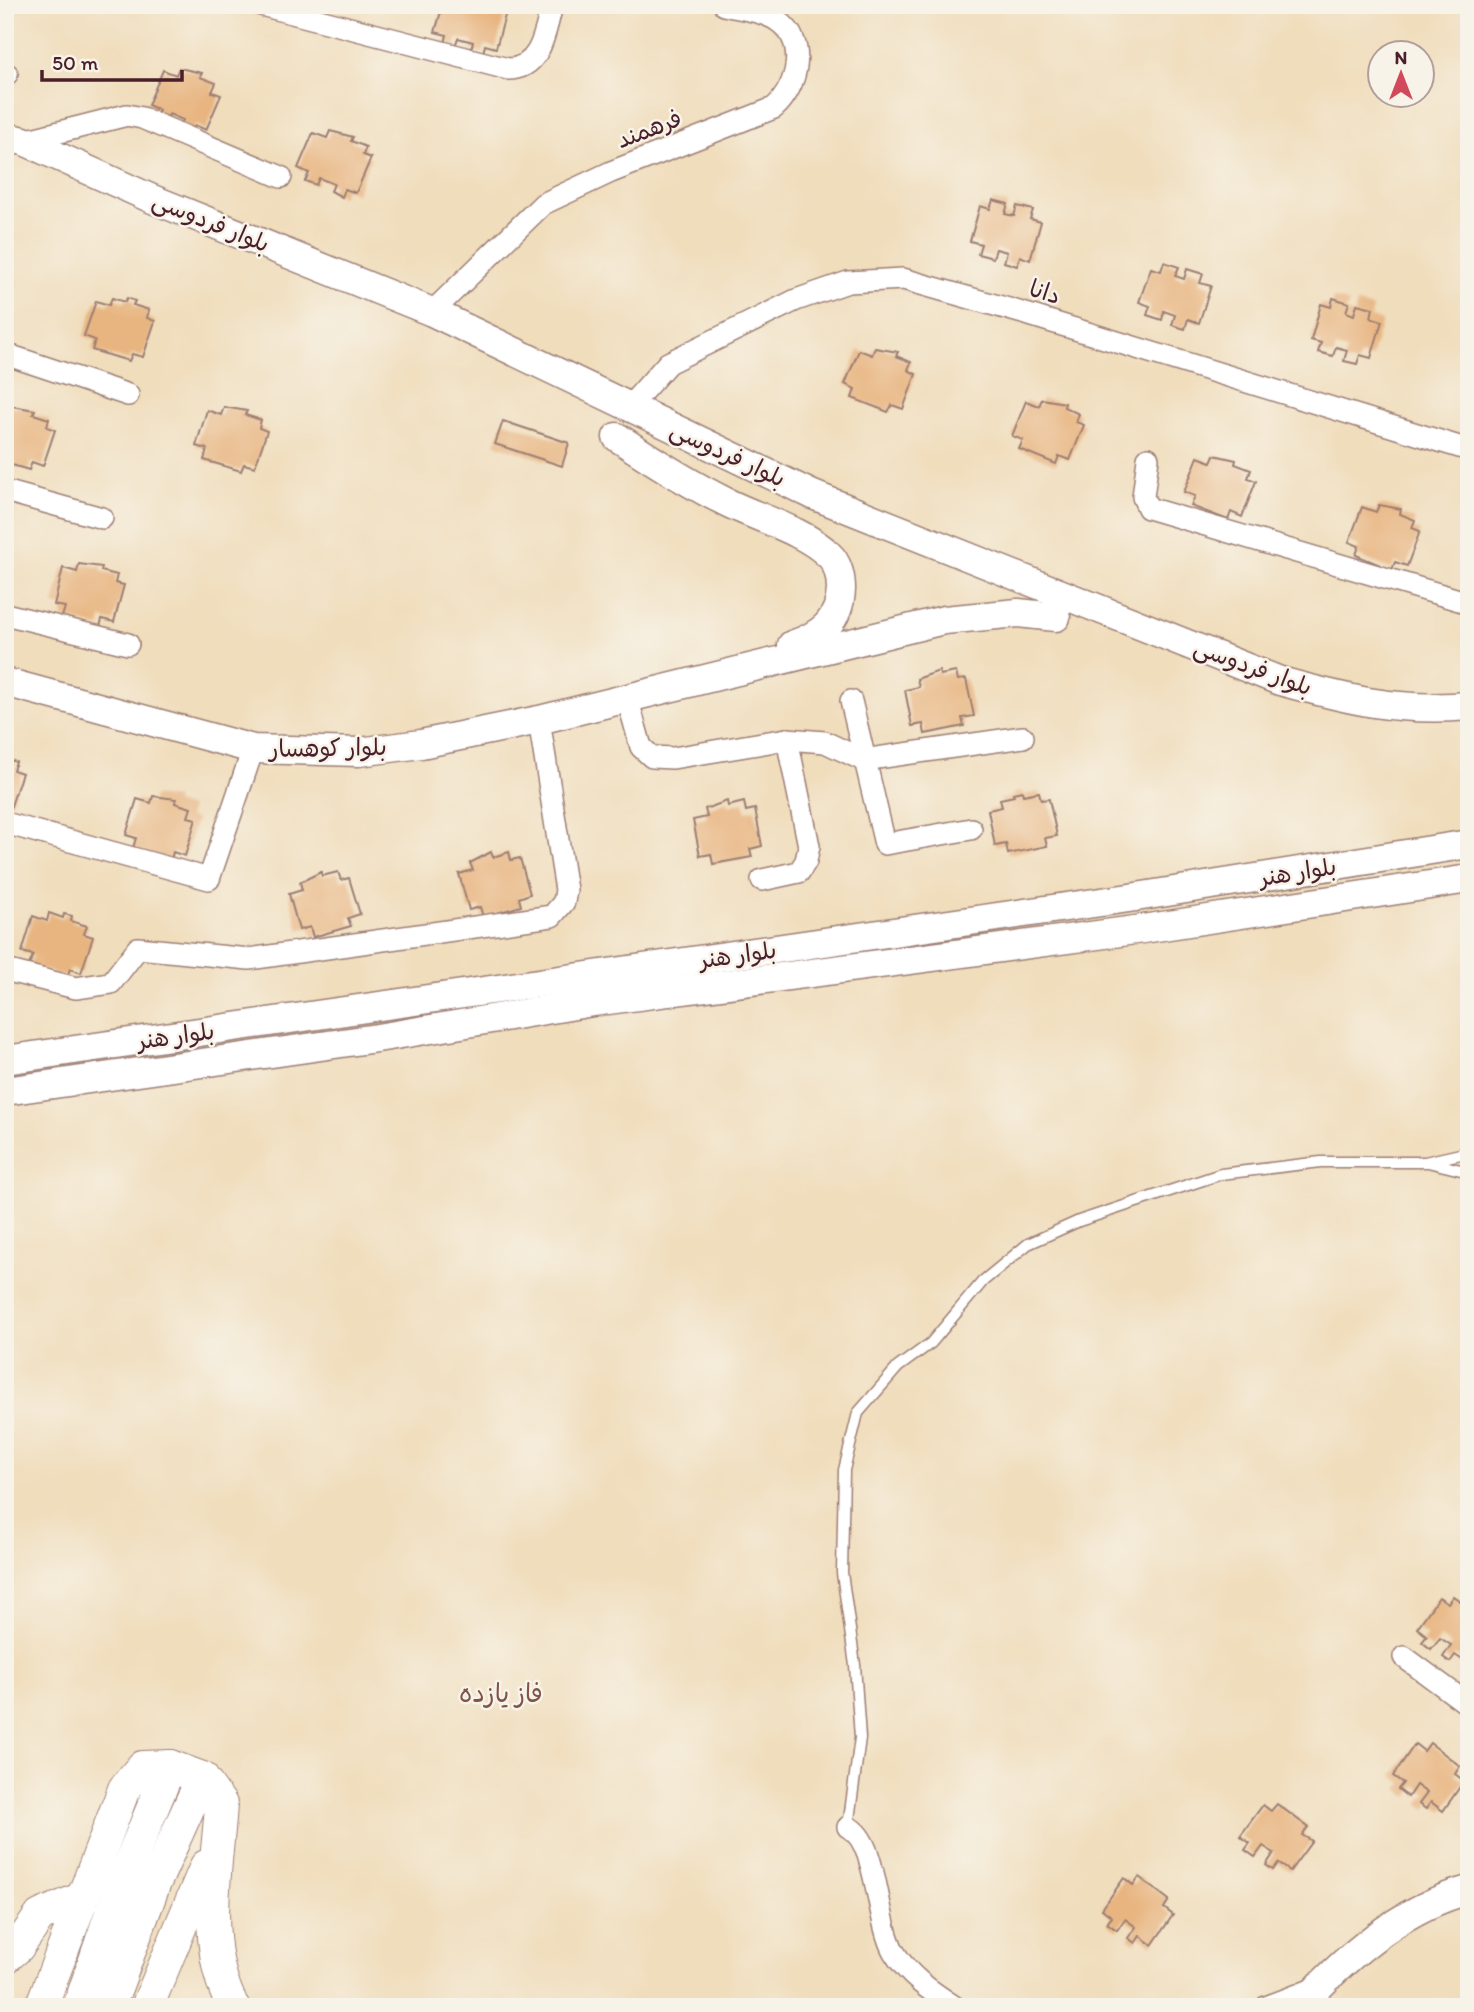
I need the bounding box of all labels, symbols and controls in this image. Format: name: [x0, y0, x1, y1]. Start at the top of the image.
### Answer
scale bar: [42, 38, 182, 82]
north arrow: [1366, 38, 1436, 108]
text: N: [1395, 46, 1407, 69]
text: 50 m: [52, 50, 99, 75]
street label: فرهمند: [612, 103, 686, 154]
street label: بلوار فردوسی: [148, 185, 274, 259]
street label: دانا: [1026, 273, 1064, 310]
street label: بلوار فردوسی: [666, 414, 790, 494]
street label: بلوار فردوسی: [1190, 632, 1316, 702]
street label: بلوار کوهسار: [267, 732, 387, 764]
street label: بلوار هنر: [1255, 851, 1339, 893]
street label: بلوار هنر: [696, 935, 778, 976]
street label: بلوار هنر: [134, 1016, 216, 1057]
district label: فاز یازده: [459, 1677, 543, 1709]

